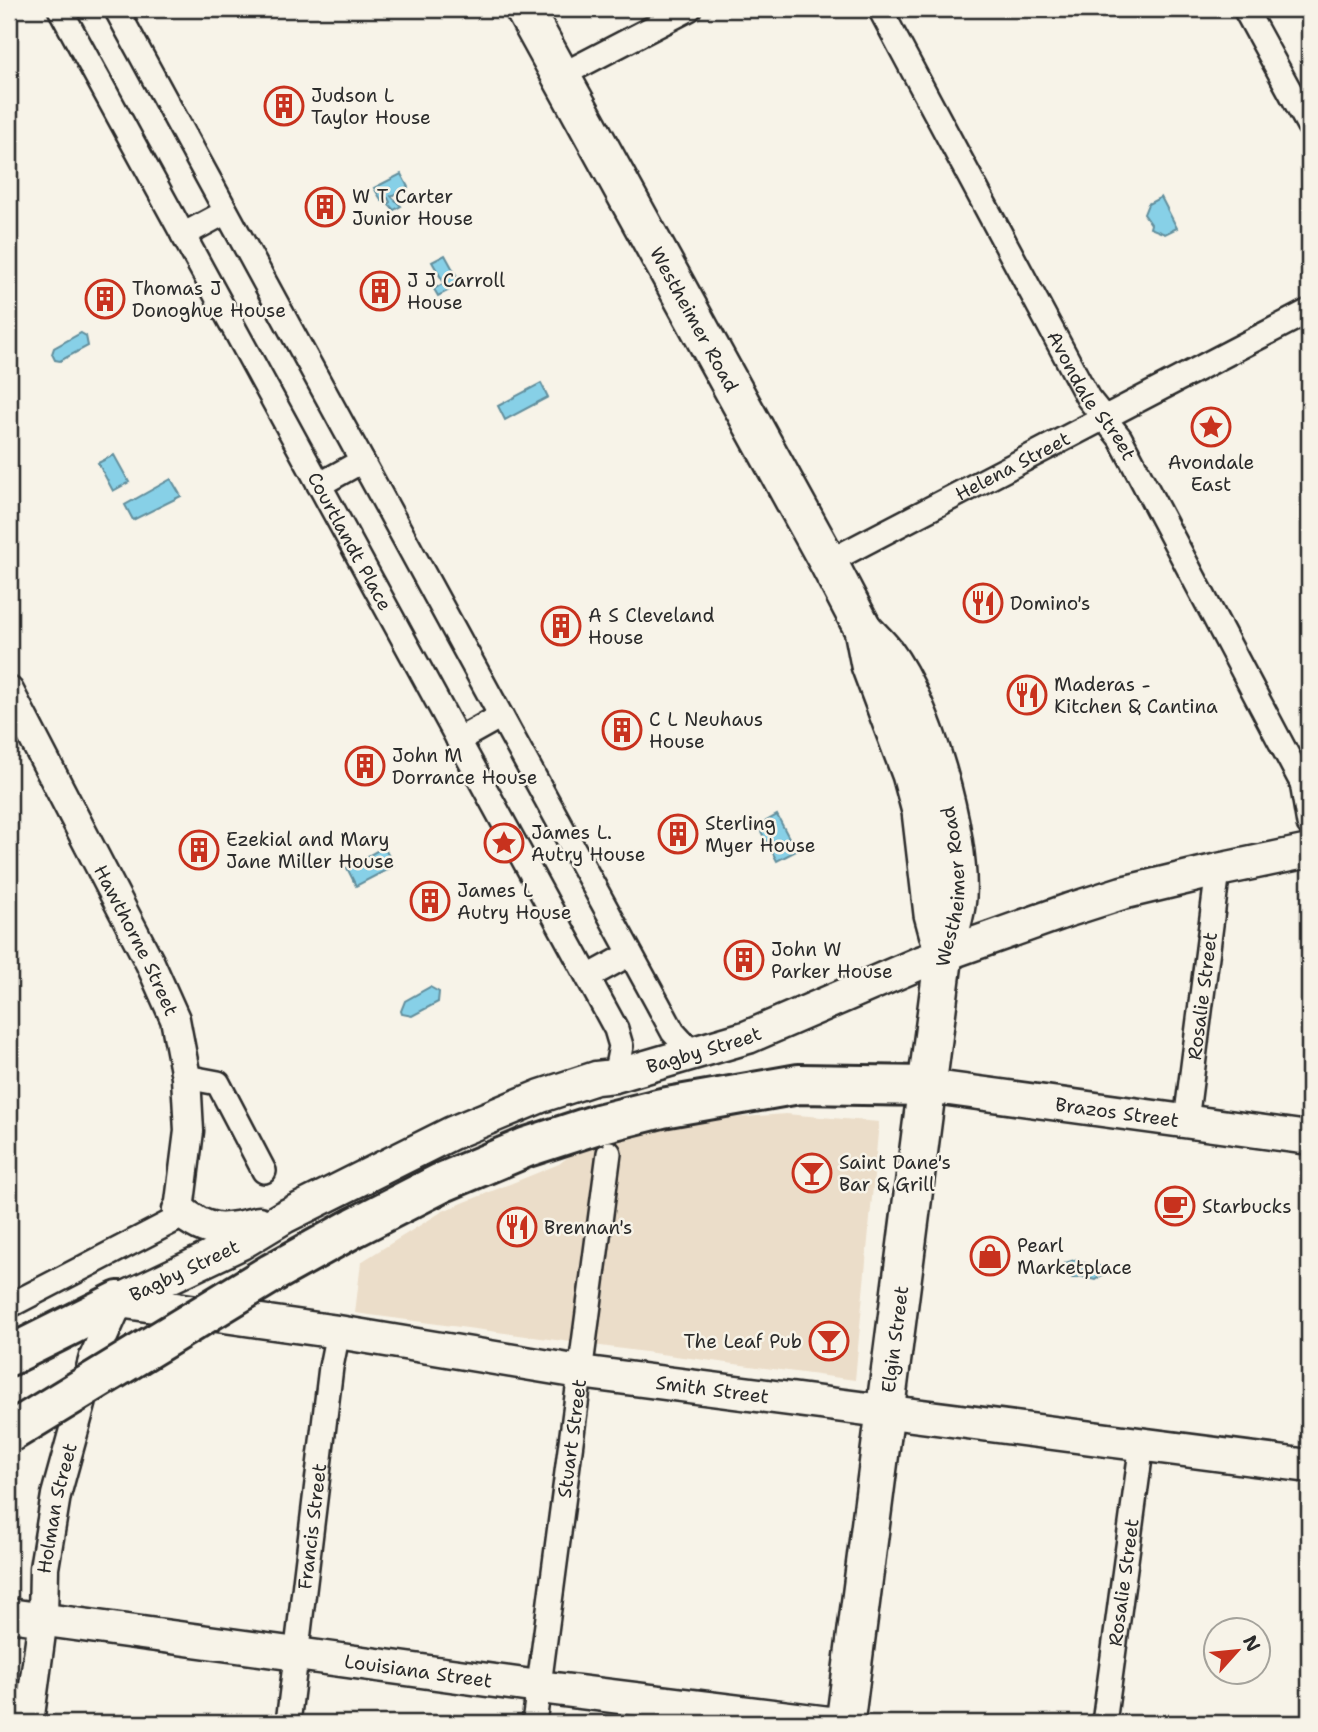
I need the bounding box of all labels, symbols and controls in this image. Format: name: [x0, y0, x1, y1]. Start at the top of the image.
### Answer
place label: Judson L Taylor House: [311, 83, 431, 130]
building icon: Judson L Taylor House: [263, 85, 305, 127]
place label: W T Carter Junior House: [352, 184, 473, 231]
building icon: W T Carter Junior House: [304, 186, 346, 228]
street label: Westheimer Road: [645, 242, 745, 396]
place label: J J Carroll House: [407, 268, 505, 315]
building icon: J J Carroll House: [359, 270, 401, 312]
place label: Thomas J Donoghue House: [132, 276, 286, 323]
building icon: Thomas J Donoghue House: [84, 278, 126, 320]
street label: Avondale Street: [1042, 326, 1142, 464]
place icon: Avondale East: [1190, 406, 1232, 448]
street label: Helena Street: [951, 425, 1074, 506]
place label: Avondale East: [1168, 450, 1254, 497]
street label: Courtlandt Place: [302, 467, 398, 615]
restaurant icon: Domino's: [962, 582, 1004, 624]
place label: Domino's: [1010, 591, 1090, 616]
place label: A S Cleveland House: [588, 603, 714, 650]
building icon: A S Cleveland House: [540, 605, 582, 647]
place label: Maderas - Kitchen & Cantina: [1054, 672, 1218, 719]
restaurant icon: Maderas - Kitchen & Cantina: [1006, 674, 1048, 716]
place label: C L Neuhaus House: [649, 707, 763, 754]
building icon: C L Neuhaus House: [601, 709, 643, 751]
place label: John M Dorrance House: [392, 743, 538, 790]
building icon: John M Dorrance House: [344, 745, 386, 787]
street label: Westheimer Road: [930, 804, 970, 968]
place label: Sterling Myer House: [705, 811, 816, 858]
building icon: Sterling Myer House: [657, 813, 699, 855]
place label: James L. Autry House: [531, 820, 645, 867]
place icon: James L. Autry House: [483, 822, 525, 864]
place label: Ezekial and Mary Jane Miller House: [226, 827, 394, 874]
building icon: Ezekial and Mary Jane Miller House: [178, 829, 220, 871]
street label: Hawthorne Street: [89, 860, 184, 1020]
place label: James L Autry House: [457, 878, 571, 925]
building icon: James L Autry House: [409, 880, 451, 922]
street label: Rosalie Street: [1181, 931, 1222, 1061]
place label: John W Parker House: [771, 937, 893, 984]
building icon: John W Parker House: [723, 939, 765, 981]
street label: Bagby Street: [643, 1020, 765, 1079]
street label: Brazos Street: [1054, 1091, 1181, 1133]
place label: Saint Dane's Bar & Grill: [839, 1150, 951, 1197]
bar icon: Saint Dane's Bar & Grill: [791, 1152, 833, 1194]
cafe icon: Starbucks: [1154, 1185, 1196, 1227]
place label: Starbucks: [1202, 1194, 1292, 1219]
restaurant icon: Brennan's: [496, 1206, 538, 1248]
place label: Brennan's: [544, 1215, 632, 1240]
street label: Bagby Street: [125, 1233, 243, 1307]
place label: Pearl Marketplace: [1017, 1233, 1132, 1280]
shop icon: Pearl Marketplace: [969, 1235, 1011, 1277]
street label: Elgin Street: [875, 1284, 914, 1394]
bar icon: The Leaf Pub: [808, 1320, 850, 1362]
place label: The Leaf Pub: [684, 1329, 802, 1354]
street label: Smith Street: [654, 1369, 771, 1409]
street label: Stuart Street: [551, 1377, 592, 1499]
street label: Holman Street: [31, 1440, 82, 1575]
street label: Francis Street: [292, 1462, 332, 1591]
street label: Rosalie Street: [1102, 1517, 1144, 1648]
north arrow: [1202, 1616, 1272, 1686]
text: N: [1237, 1631, 1266, 1656]
street label: Louisiana Street: [343, 1648, 494, 1693]

